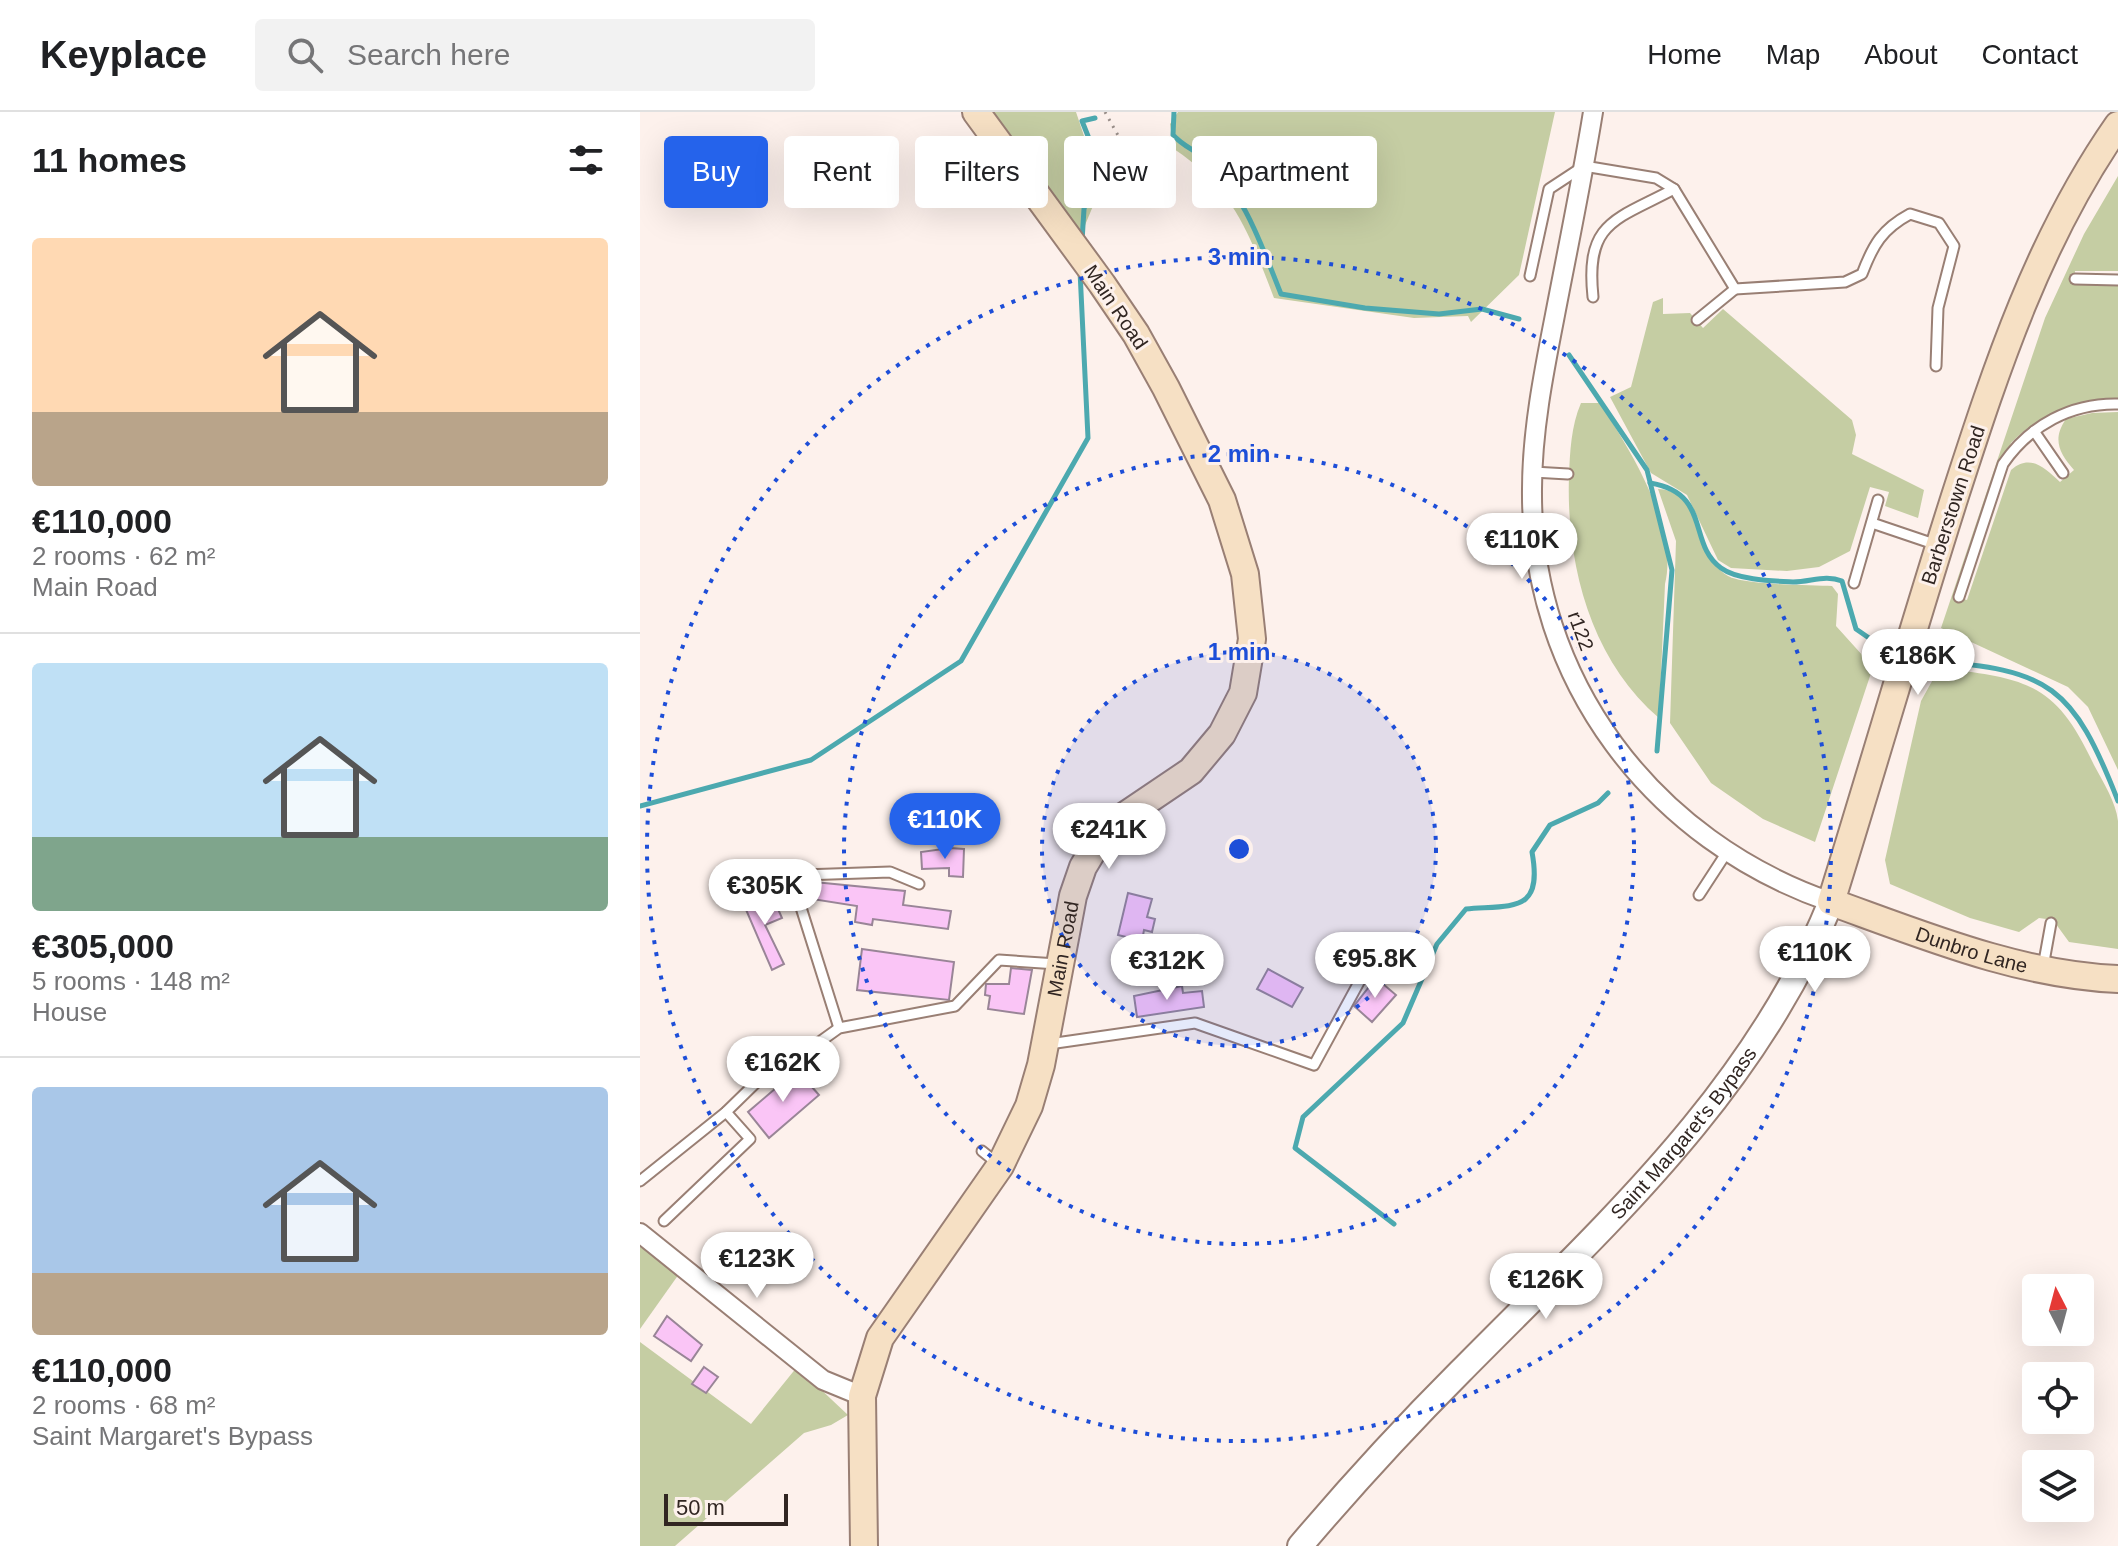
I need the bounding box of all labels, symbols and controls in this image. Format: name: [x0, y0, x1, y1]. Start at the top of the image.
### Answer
search box: [255, 19, 815, 91]
icon: search: [283, 33, 327, 77]
text: Keyplace: [40, 34, 207, 76]
text: Search here: [347, 38, 510, 71]
text: Home: [1647, 39, 1722, 70]
text: Map: [1766, 39, 1820, 70]
text: About: [1864, 39, 1938, 70]
text: Contact: [1982, 39, 2078, 70]
chip: Buy: [664, 136, 768, 208]
chip: Rent: [784, 136, 899, 208]
chip: Filters: [915, 136, 1048, 208]
chip: New: [1064, 136, 1176, 208]
chip: Apartment: [1192, 136, 1377, 208]
icon: filters: [564, 138, 608, 182]
text: 11 homes: [32, 141, 187, 179]
text: 3 min: [1208, 243, 1270, 270]
street label: Main Road: [1080, 261, 1152, 353]
icon: home: [248, 290, 392, 434]
street label: Barberstown Road: [1917, 423, 1989, 587]
text: 2 min: [1208, 440, 1270, 467]
text: €110,000: [32, 502, 172, 540]
pin: €110K: [1466, 513, 1578, 581]
text: €110K: [1484, 524, 1560, 554]
text: 2 rooms · 62 m²: [32, 541, 216, 571]
text: Main Road: [32, 572, 158, 602]
street label: r122: [1564, 608, 1598, 654]
pin: €186K: [1862, 629, 1974, 697]
text: 1 min: [1208, 638, 1270, 665]
text: €186K: [1880, 640, 1956, 670]
icon: home: [248, 715, 392, 859]
pin: €110K: [889, 793, 1001, 861]
pin: €241K: [1053, 803, 1165, 871]
text: €110K: [907, 804, 983, 834]
text: €241K: [1071, 814, 1147, 844]
centre of rings: [1225, 835, 1253, 863]
pin: €305K: [709, 859, 821, 927]
text: €305K: [727, 870, 803, 900]
street label: Main Road: [1043, 899, 1083, 998]
street label: Dunbro Lane: [1913, 923, 2030, 977]
pin: €110K: [1759, 926, 1871, 994]
text: €305,000: [32, 927, 174, 965]
pin: €95.8K: [1310, 932, 1440, 1000]
pin: €312K: [1111, 934, 1223, 1002]
text: €110K: [1777, 937, 1853, 967]
text: €95.8K: [1333, 943, 1417, 973]
text: €312K: [1129, 945, 1205, 975]
text: 5 rooms · 148 m²: [32, 966, 230, 996]
text: House: [32, 997, 107, 1027]
pin: €162K: [727, 1036, 839, 1104]
street label: Saint Margaret's Bypass: [1606, 1043, 1761, 1223]
text: €162K: [745, 1047, 821, 1077]
icon: home: [248, 1139, 392, 1283]
pin: €123K: [701, 1232, 813, 1300]
text: €123K: [719, 1243, 795, 1273]
pin: €126K: [1490, 1253, 1602, 1321]
text: €126K: [1508, 1264, 1584, 1294]
north arrow: [2022, 1274, 2094, 1346]
map controls: [2022, 1274, 2094, 1522]
text: €110,000: [32, 1351, 172, 1389]
button: locate: [2022, 1362, 2094, 1434]
text: 2 rooms · 68 m²: [32, 1390, 216, 1420]
text: Saint Margaret's Bypass: [32, 1421, 313, 1451]
button: layers: [2022, 1450, 2094, 1522]
scale bar: [664, 1490, 788, 1526]
text: 50 m: [676, 1495, 725, 1520]

